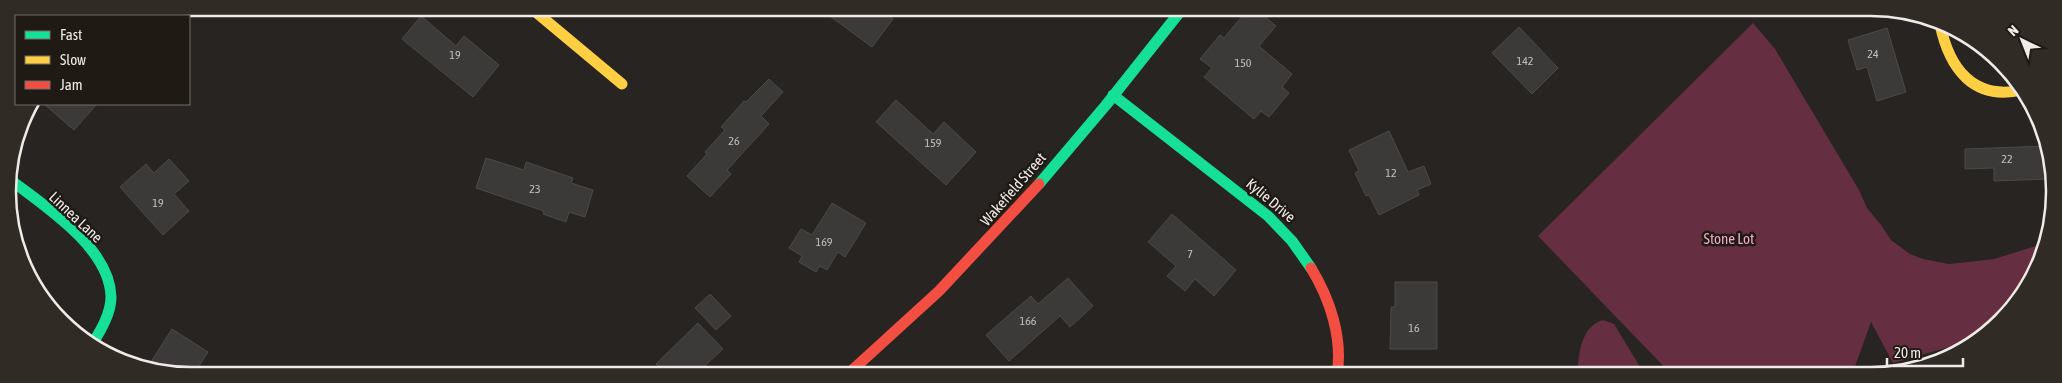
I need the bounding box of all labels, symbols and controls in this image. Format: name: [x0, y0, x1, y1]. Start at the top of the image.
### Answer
legend: [15, 15, 190, 105]
north arrow: [1997, 15, 2047, 65]
text: N: [2005, 22, 2022, 39]
text: Fast: [60, 26, 82, 43]
house number: 24: [1867, 47, 1879, 61]
house number: 19: [449, 48, 461, 62]
text: Slow: [60, 51, 86, 68]
house number: 142: [1517, 54, 1533, 68]
house number: 150: [1235, 56, 1252, 70]
text: Jam: [60, 76, 83, 93]
house number: 26: [728, 134, 740, 148]
house number: 159: [925, 136, 942, 150]
street label: Wakefield Street: [977, 149, 1049, 229]
house number: 22: [2001, 152, 2013, 166]
house number: 12: [1385, 166, 1397, 180]
street label: Kylie Drive: [1243, 175, 1299, 225]
house number: 23: [529, 182, 541, 196]
street label: Linnea Lane: [46, 188, 106, 246]
house number: 19: [152, 196, 164, 210]
park label: Stone Lot: [1704, 230, 1754, 247]
house number: 169: [816, 235, 833, 249]
house number: 7: [1187, 247, 1193, 261]
house number: 166: [1020, 314, 1037, 328]
house number: 16: [1408, 321, 1420, 335]
scale bar: [1887, 336, 1963, 368]
text: 20 m: [1894, 344, 1921, 361]

